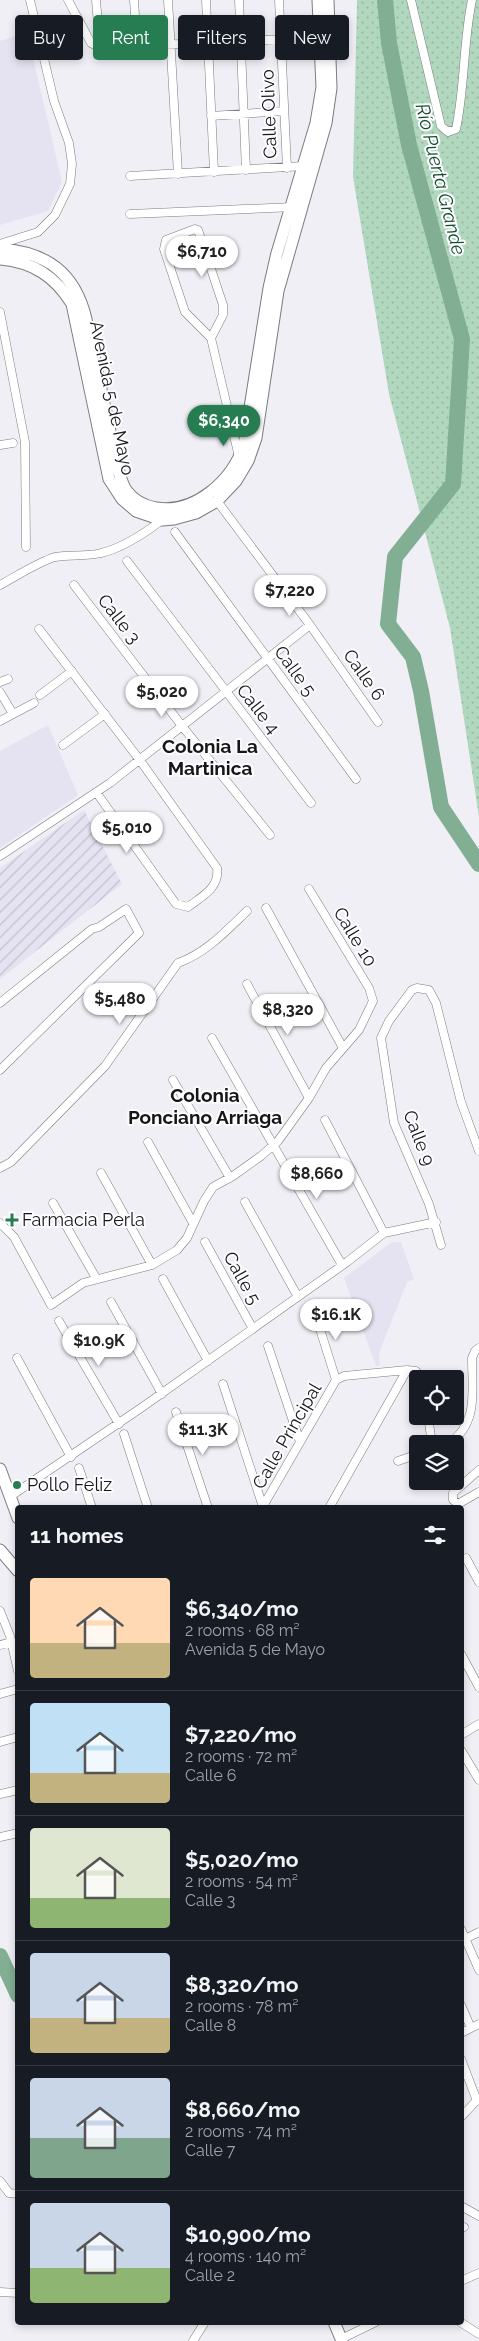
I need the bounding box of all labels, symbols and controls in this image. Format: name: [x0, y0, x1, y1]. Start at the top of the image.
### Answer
chip: Buy: [15, 15, 83, 60]
chip: Rent: [93, 15, 168, 60]
chip: Filters: [178, 15, 265, 60]
chip: New: [275, 15, 349, 60]
street label: Calle Olivo: [256, 69, 281, 159]
water label: Río Puerta Grande: [412, 101, 470, 257]
pin: $6,710: [161, 236, 243, 278]
text: $6,710: [177, 242, 227, 261]
street label: Avenida 5 de Mayo: [86, 319, 139, 477]
pin: $6,340: [183, 404, 265, 447]
text: $6,340: [198, 411, 250, 430]
pin: $7,220: [249, 574, 331, 617]
text: $7,220: [265, 581, 315, 600]
street label: Calle 3: [94, 590, 145, 648]
street label: Calle 5: [270, 642, 321, 700]
street label: Calle 6: [339, 645, 390, 705]
pin: $5,020: [121, 676, 203, 718]
street label: Calle 4: [233, 680, 284, 738]
text: $5,020: [136, 682, 188, 701]
district label: Colonia La Martinica: [162, 735, 258, 779]
pin: $5,010: [86, 812, 168, 854]
text: $5,010: [102, 818, 152, 837]
street label: Calle 10: [329, 903, 381, 970]
pin: $5,480: [79, 982, 161, 1025]
text: $5,480: [94, 989, 146, 1008]
pin: $8,320: [247, 994, 329, 1036]
text: $8,320: [262, 1000, 314, 1019]
district label: Colonia Ponciano Arriaga: [128, 1084, 282, 1128]
street label: Calle 9: [399, 1107, 440, 1168]
pin: $8,660: [276, 1158, 358, 1200]
text: $8,660: [291, 1164, 343, 1183]
place label: Farmacia Perla: [22, 1209, 145, 1230]
marker: Farmacia Perla: [6, 1214, 18, 1226]
street label: Calle 5: [219, 1248, 266, 1308]
pin: $16.1K: [295, 1298, 377, 1341]
text: $16.1K: [311, 1305, 361, 1324]
pin: $10.9K: [58, 1324, 140, 1367]
text: $10.9K: [73, 1331, 125, 1350]
map controls: [409, 1370, 464, 1490]
button: locate: [409, 1370, 464, 1425]
street label: Calle Principal: [248, 1379, 325, 1492]
pin: $11.3K: [162, 1414, 244, 1456]
text: $11.3K: [178, 1420, 228, 1439]
button: layers: [409, 1435, 464, 1490]
place label: Pollo Feliz: [27, 1474, 112, 1495]
marker: Pollo Feliz: [11, 1479, 23, 1491]
icon: filters: [421, 1521, 449, 1549]
text: 11 homes: [30, 1523, 124, 1548]
text: $6,340/mo: [185, 1596, 299, 1621]
icon: home: [70, 1598, 130, 1658]
text: 2 rooms · 68 m²: [185, 1621, 300, 1640]
text: Avenida 5 de Mayo: [185, 1640, 325, 1659]
text: $7,220/mo: [185, 1722, 296, 1747]
icon: home: [70, 1723, 130, 1783]
text: 2 rooms · 72 m²: [185, 1747, 297, 1766]
text: Calle 6: [185, 1766, 237, 1785]
text: $5,020/mo: [185, 1847, 298, 1872]
icon: home: [70, 1848, 130, 1908]
text: 2 rooms · 54 m²: [185, 1872, 298, 1891]
text: Calle 3: [185, 1891, 235, 1910]
text: $8,320/mo: [185, 1972, 298, 1997]
icon: home: [70, 1973, 130, 2033]
text: 2 rooms · 78 m²: [185, 1997, 298, 2016]
text: Calle 8: [185, 2016, 236, 2035]
text: $8,660/mo: [185, 2097, 300, 2122]
icon: home: [70, 2098, 130, 2158]
text: 2 rooms · 74 m²: [185, 2122, 297, 2141]
text: Calle 7: [185, 2141, 235, 2160]
text: $10,900/mo: [185, 2222, 311, 2247]
icon: home: [70, 2223, 130, 2283]
text: 4 rooms · 140 m²: [185, 2247, 306, 2266]
text: Calle 2: [185, 2266, 235, 2285]

